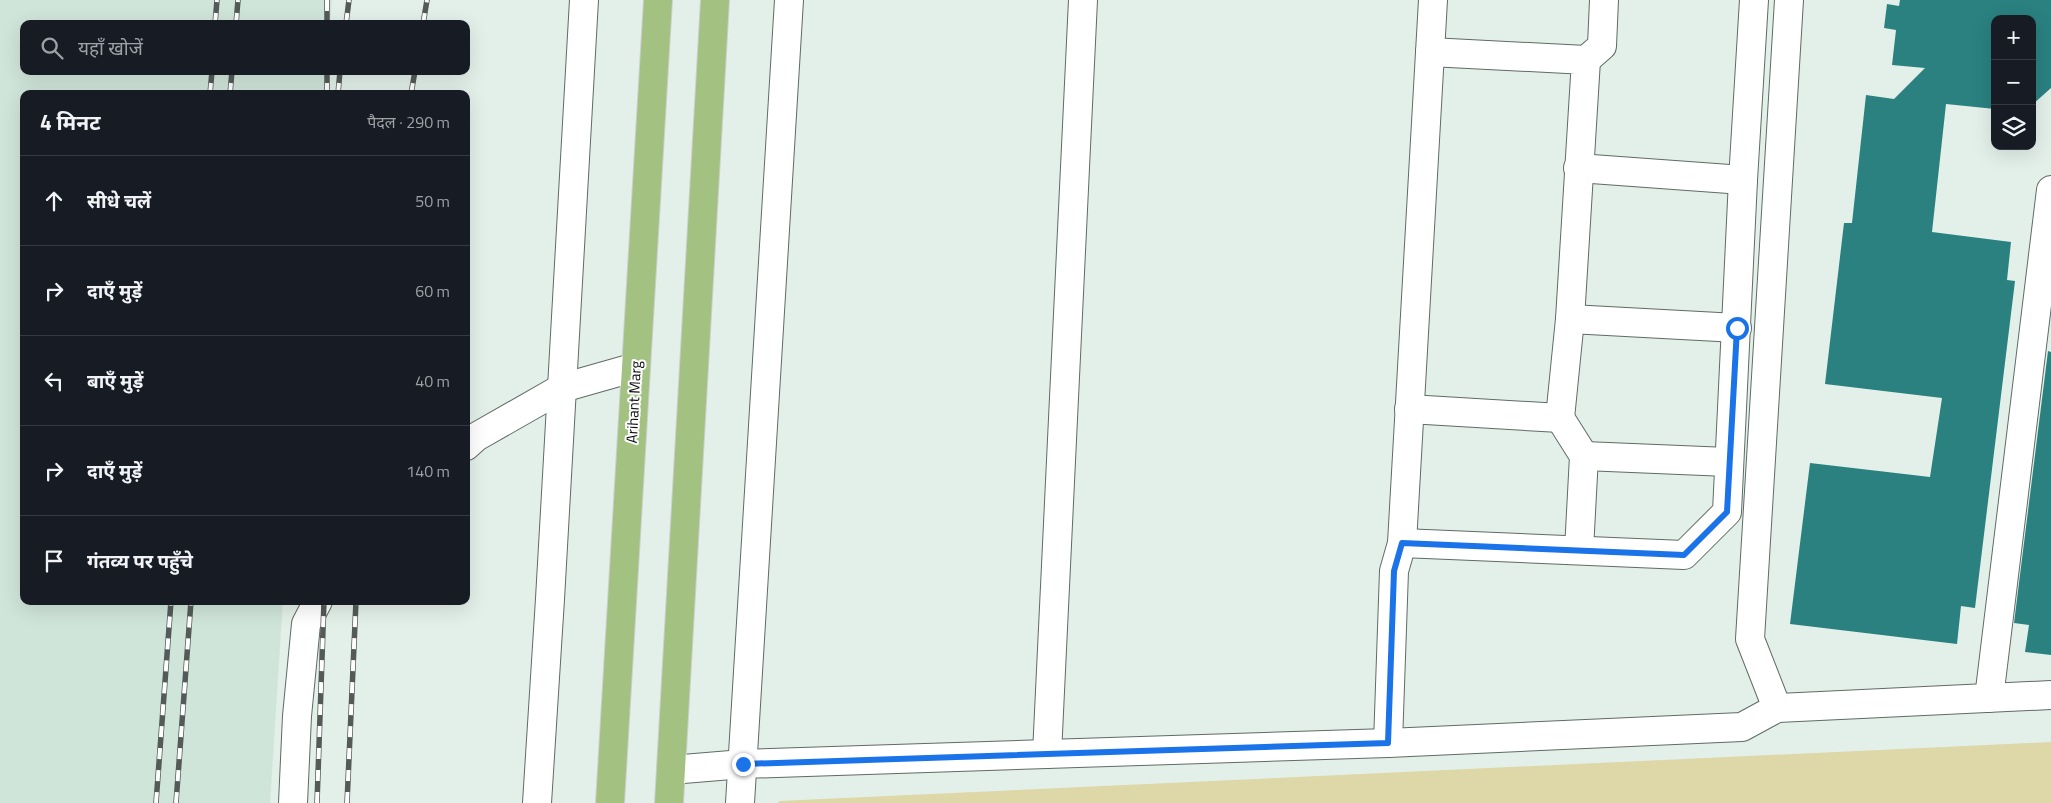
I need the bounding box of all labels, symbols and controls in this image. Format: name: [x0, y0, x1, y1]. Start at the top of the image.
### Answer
map controls: [1991, 15, 2036, 150]
button: +: [1991, 15, 2036, 60]
search box: [20, 20, 470, 75]
text: यहाँ खोजें: [78, 33, 143, 62]
icon: search: [38, 34, 66, 62]
button: −: [1991, 60, 2036, 105]
button: layers: [1991, 105, 2036, 150]
text: 4 मिनट: [40, 106, 100, 138]
text: पैदल · 290 m: [367, 110, 450, 134]
text: सीधे चलें: [87, 186, 151, 215]
icon: ahead: [40, 187, 68, 215]
text: 50 m: [415, 189, 450, 213]
text: दाएँ मुड़ें: [87, 276, 142, 305]
icon: right: [40, 277, 68, 305]
text: 60 m: [415, 279, 450, 303]
route start: [1726, 317, 1749, 340]
street label: Arihant Marg: [620, 360, 647, 444]
text: बाएँ मुड़ें: [87, 366, 143, 395]
icon: left: [40, 367, 68, 395]
text: 40 m: [415, 369, 450, 393]
text: दाएँ मुड़ें: [87, 456, 142, 485]
icon: right: [40, 457, 68, 485]
text: 140 m: [406, 459, 450, 483]
text: गंतव्य पर पहुँचे: [87, 546, 193, 575]
icon: arrive: [40, 547, 68, 575]
route end: [732, 753, 755, 776]

